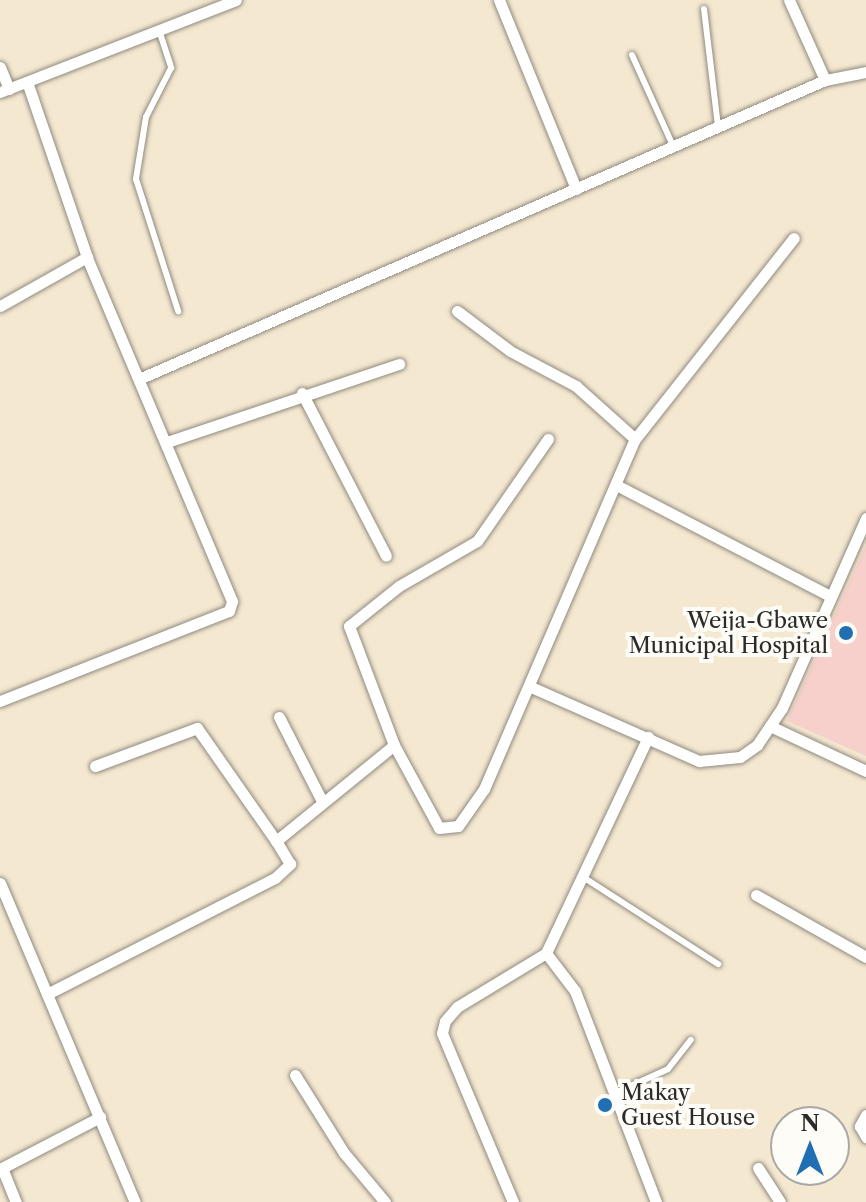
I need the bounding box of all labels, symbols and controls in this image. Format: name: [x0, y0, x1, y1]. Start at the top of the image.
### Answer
place label: Weija-Gbawe Municipal Hospital: [629, 607, 828, 658]
marker: Weija-Gbawe Municipal Hospital: [835, 622, 857, 644]
place label: Makay Guest House: [621, 1079, 755, 1130]
marker: Makay Guest House: [596, 1096, 614, 1114]
north arrow: [770, 1106, 850, 1186]
text: N: [800, 1110, 820, 1137]

